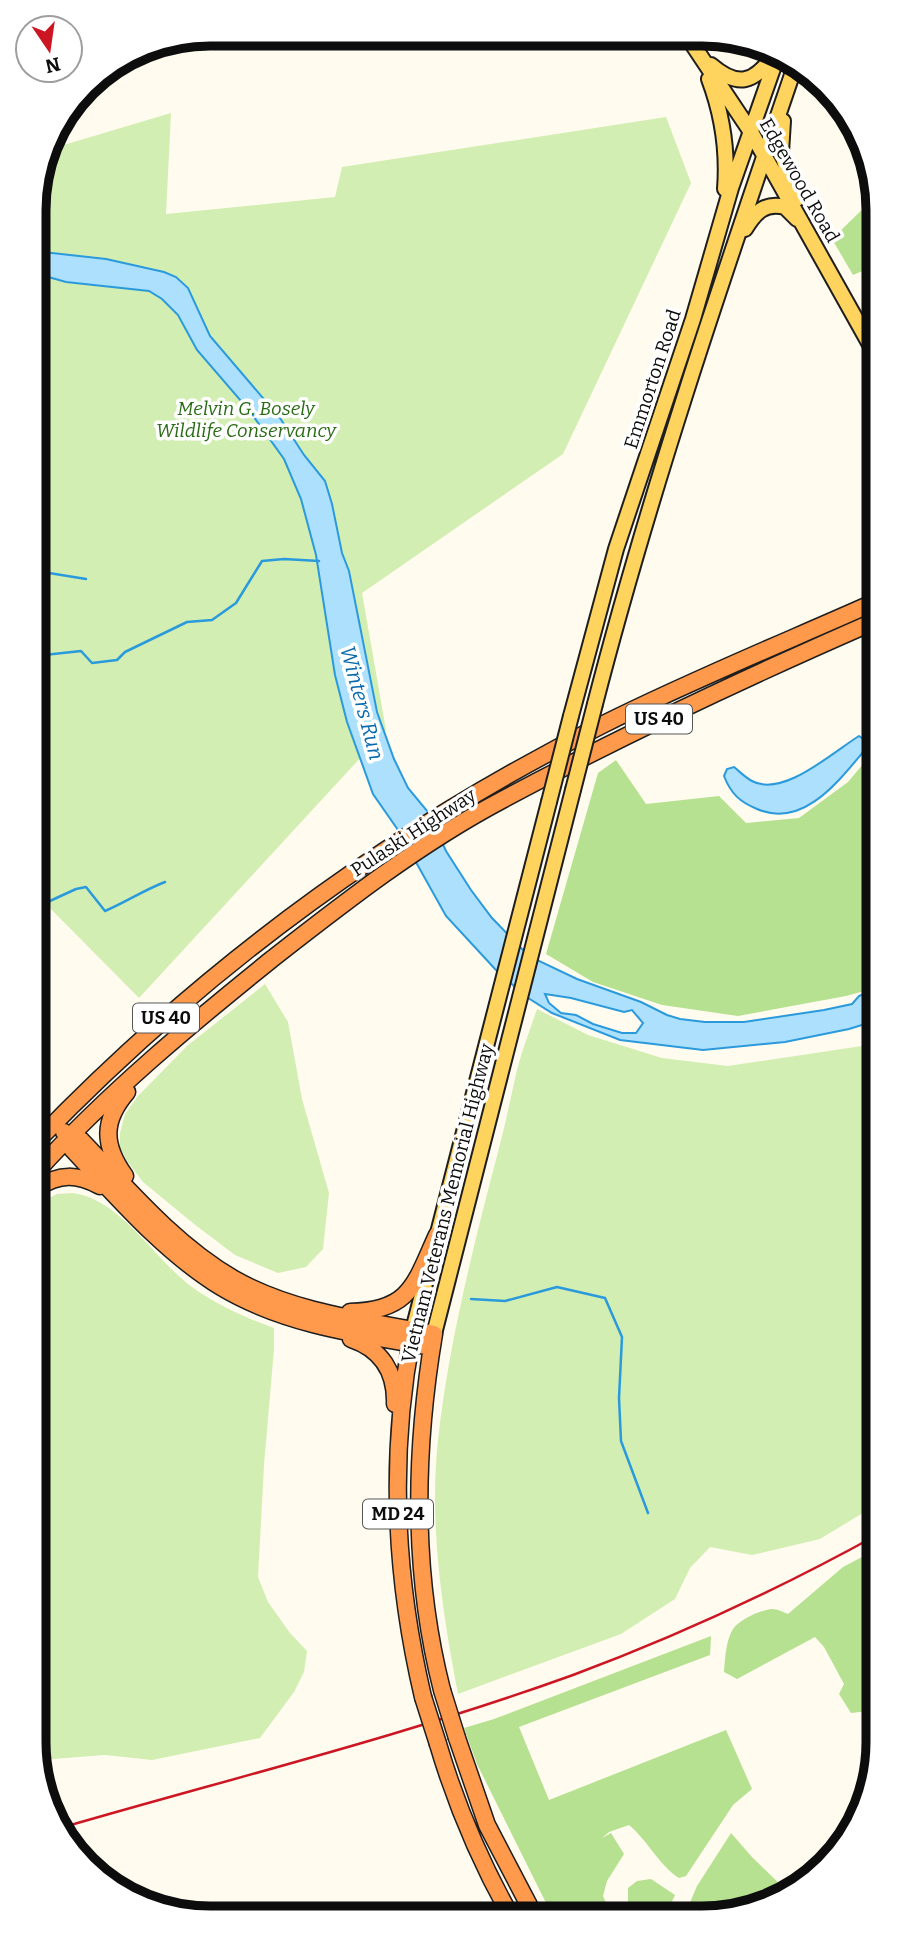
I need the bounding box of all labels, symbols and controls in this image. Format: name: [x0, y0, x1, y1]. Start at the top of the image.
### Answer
north arrow: [14, 14, 84, 84]
text: N: [43, 52, 62, 78]
street label: Edgewood Road: [755, 114, 844, 246]
street label: Emmorton Road: [619, 307, 686, 452]
park label: Melvin G. Bosely Wildlife Conservancy: [156, 397, 337, 442]
water label: Winters Run: [334, 643, 390, 763]
road number: US 40: [626, 704, 692, 734]
street label: Pulaski Highway: [346, 783, 481, 881]
road number: US 40: [133, 1003, 199, 1032]
street label: Vietnam Veterans Memorial Highway: [397, 1040, 499, 1365]
road number: MD 24: [363, 1499, 433, 1528]

